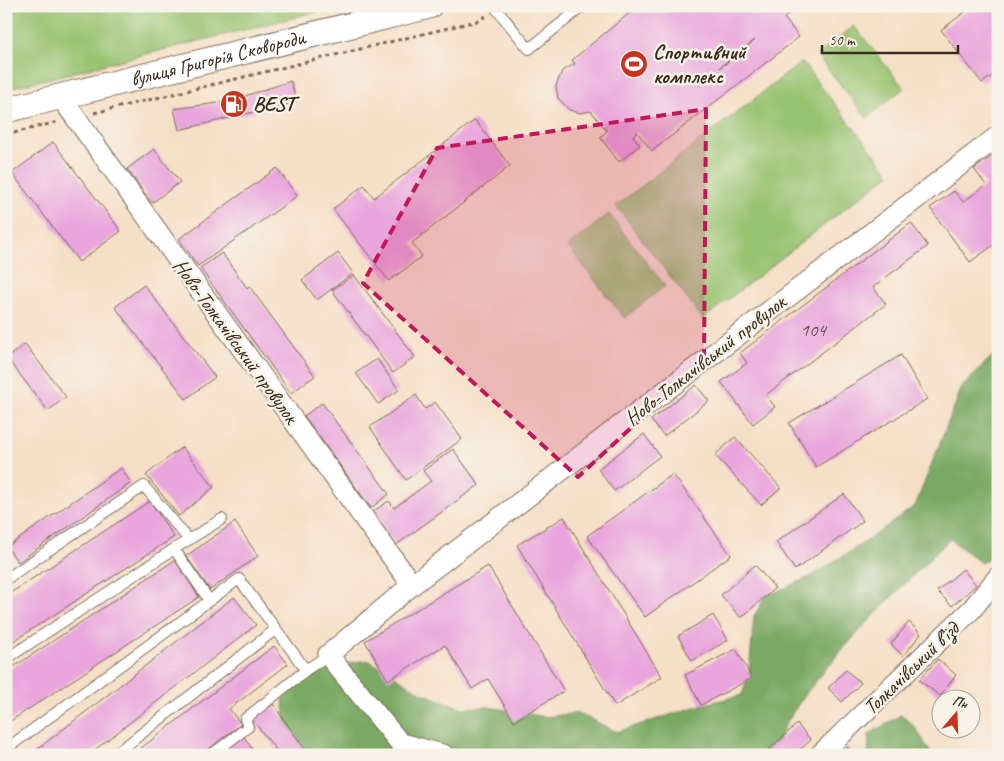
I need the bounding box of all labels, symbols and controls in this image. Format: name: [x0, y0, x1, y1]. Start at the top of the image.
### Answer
scale bar: [822, 22, 958, 54]
street label: вулиця Григорія Сковороди: [128, 24, 309, 92]
text: 50 m: [829, 31, 856, 50]
place label: Спортивний комплекс: [653, 39, 748, 89]
sports icon: Спортивний комплекс: [619, 49, 649, 79]
fuel station icon: BEST: [219, 89, 249, 119]
place label: BEST: [253, 91, 300, 117]
street label: Ново-Толкачівський провулок: [167, 254, 306, 430]
street label: Ново-Толкачівський провулок: [619, 288, 793, 431]
house number: 104: [800, 318, 828, 342]
street label: Толкачівський в’їзд: [858, 614, 967, 721]
north arrow: [932, 688, 982, 738]
text: Пн: [950, 692, 971, 713]

